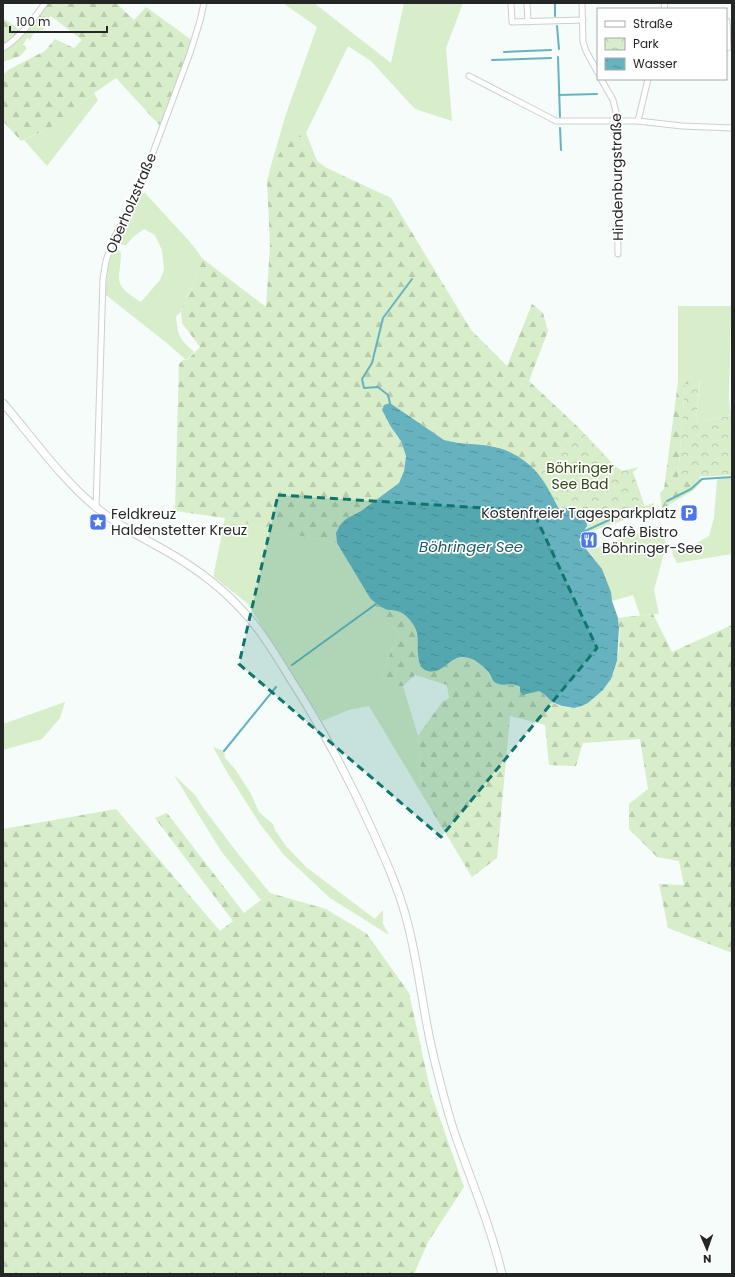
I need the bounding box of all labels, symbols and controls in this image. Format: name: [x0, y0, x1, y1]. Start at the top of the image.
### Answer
scale bar: [10, 8, 107, 34]
legend: [597, 8, 727, 80]
text: 100 m: [16, 13, 50, 30]
text: Straße: [633, 15, 673, 32]
text: Park: [633, 35, 660, 52]
text: Wasser: [633, 55, 678, 72]
street label: Hindenburgstraße: [606, 113, 628, 241]
street label: Oberholzstraße: [101, 149, 161, 256]
park label: Böhringer See Bad: [546, 458, 614, 494]
place label: Kostenfreier Tagesparkplatz: [481, 503, 676, 523]
parking icon: Kostenfreier Tagesparkplatz: [679, 503, 699, 523]
place label: Feldkreuz Haldenstetter Kreuz: [111, 504, 247, 540]
place icon: Feldkreuz Haldenstetter Kreuz: [88, 512, 108, 532]
place label: Cafè Bistro Böhringer-See: [602, 522, 703, 558]
restaurant icon: Cafè Bistro Böhringer-See: [579, 530, 599, 550]
water label: Böhringer See: [419, 536, 523, 557]
north arrow: [687, 1229, 727, 1269]
text: N: [703, 1251, 712, 1267]

